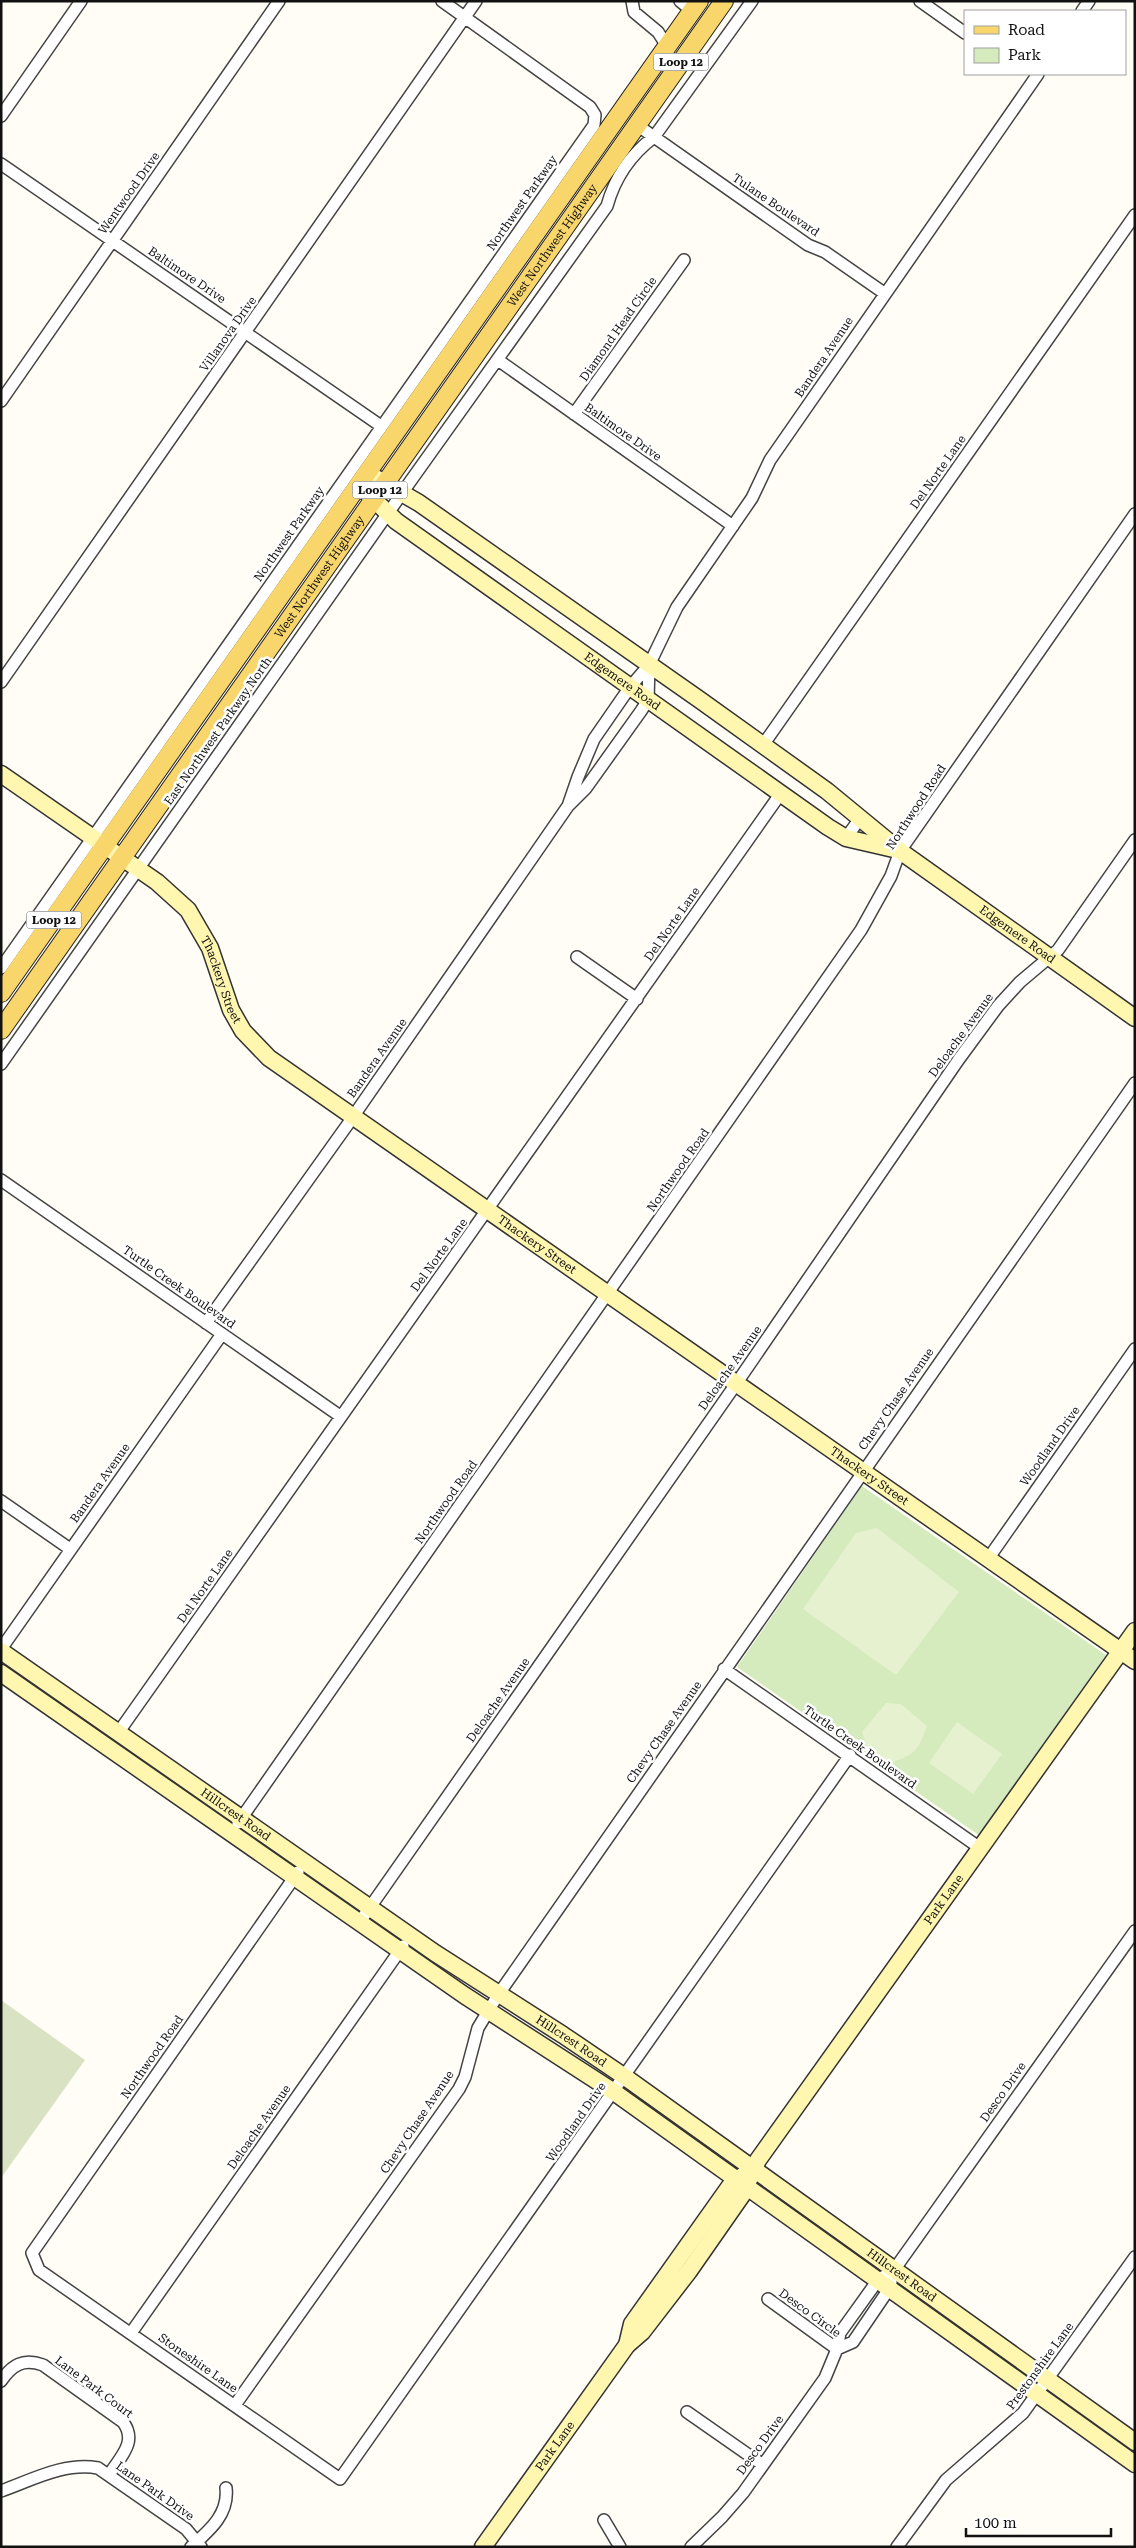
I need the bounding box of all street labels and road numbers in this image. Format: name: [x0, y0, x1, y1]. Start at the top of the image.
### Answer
road number: Loop 12: [654, 54, 708, 70]
street label: Wentwood Drive: [95, 149, 163, 237]
street label: Northwest Parkway: [484, 152, 561, 253]
street label: Tulane Boulevard: [730, 171, 822, 239]
street label: West Northwest Highway: [504, 181, 601, 309]
street label: Baltimore Drive: [146, 244, 229, 306]
street label: Diamond Head Circle: [577, 274, 660, 384]
street label: Villanova Drive: [197, 293, 259, 374]
street label: Bandera Avenue: [792, 314, 856, 400]
street label: Baltimore Drive: [582, 400, 664, 464]
street label: Del Norte Lane: [907, 432, 969, 512]
road number: Loop 12: [352, 482, 408, 498]
street label: Northwest Parkway: [251, 483, 328, 584]
street label: West Northwest Highway: [272, 512, 368, 641]
street label: Edgemere Road: [582, 650, 663, 713]
street label: East Northwest Parkway North: [161, 654, 275, 808]
street label: Northwood Road: [883, 762, 949, 852]
street label: Del Norte Lane: [641, 884, 703, 964]
street label: Edgemere Road: [977, 903, 1058, 966]
road number: Loop 12: [27, 912, 82, 928]
street label: Thackery Street: [198, 934, 244, 1026]
street label: Deloache Avenue: [926, 990, 996, 1080]
street label: Bandera Avenue: [344, 1015, 410, 1100]
street label: Northwood Road: [644, 1125, 712, 1214]
street label: Thackery Street: [495, 1212, 579, 1277]
street label: Del Norte Lane: [408, 1215, 470, 1294]
street label: Turtle Creek Boulevard: [120, 1243, 238, 1331]
street label: Deloache Avenue: [696, 1323, 765, 1413]
street label: Chevy Chase Avenue: [855, 1345, 937, 1453]
street label: Woodland Drive: [1017, 1403, 1083, 1489]
street label: Bandera Avenue: [67, 1440, 133, 1525]
street label: Thackery Street: [827, 1444, 912, 1508]
street label: Northwood Road: [412, 1457, 480, 1546]
street label: Del Norte Lane: [174, 1546, 236, 1626]
street label: Deloache Avenue: [464, 1655, 533, 1745]
street label: Chevy Chase Avenue: [623, 1678, 705, 1786]
street label: Turtle Creek Boulevard: [801, 1703, 919, 1791]
street label: Hillcrest Road: [198, 1785, 274, 1844]
street label: Park Lane: [921, 1871, 966, 1927]
street label: Northwood Road: [118, 2012, 186, 2101]
street label: Hillcrest Road: [533, 2012, 610, 2070]
street label: Desco Drive: [977, 2059, 1029, 2125]
street label: Chevy Chase Avenue: [377, 2067, 457, 2176]
street label: Woodland Drive: [543, 2079, 609, 2165]
street label: Deloache Avenue: [225, 2082, 294, 2172]
street label: Hillcrest Road: [864, 2245, 939, 2305]
street label: Desco Circle: [776, 2286, 844, 2340]
street label: Prestonshire Lane: [1004, 2319, 1077, 2412]
street label: Stoneshire Lane: [156, 2330, 241, 2396]
street label: Lane Park Court: [52, 2353, 136, 2421]
street label: Desco Drive: [734, 2412, 786, 2477]
street label: Park Lane: [532, 2418, 578, 2474]
street label: Lane Park Drive: [113, 2459, 197, 2523]

